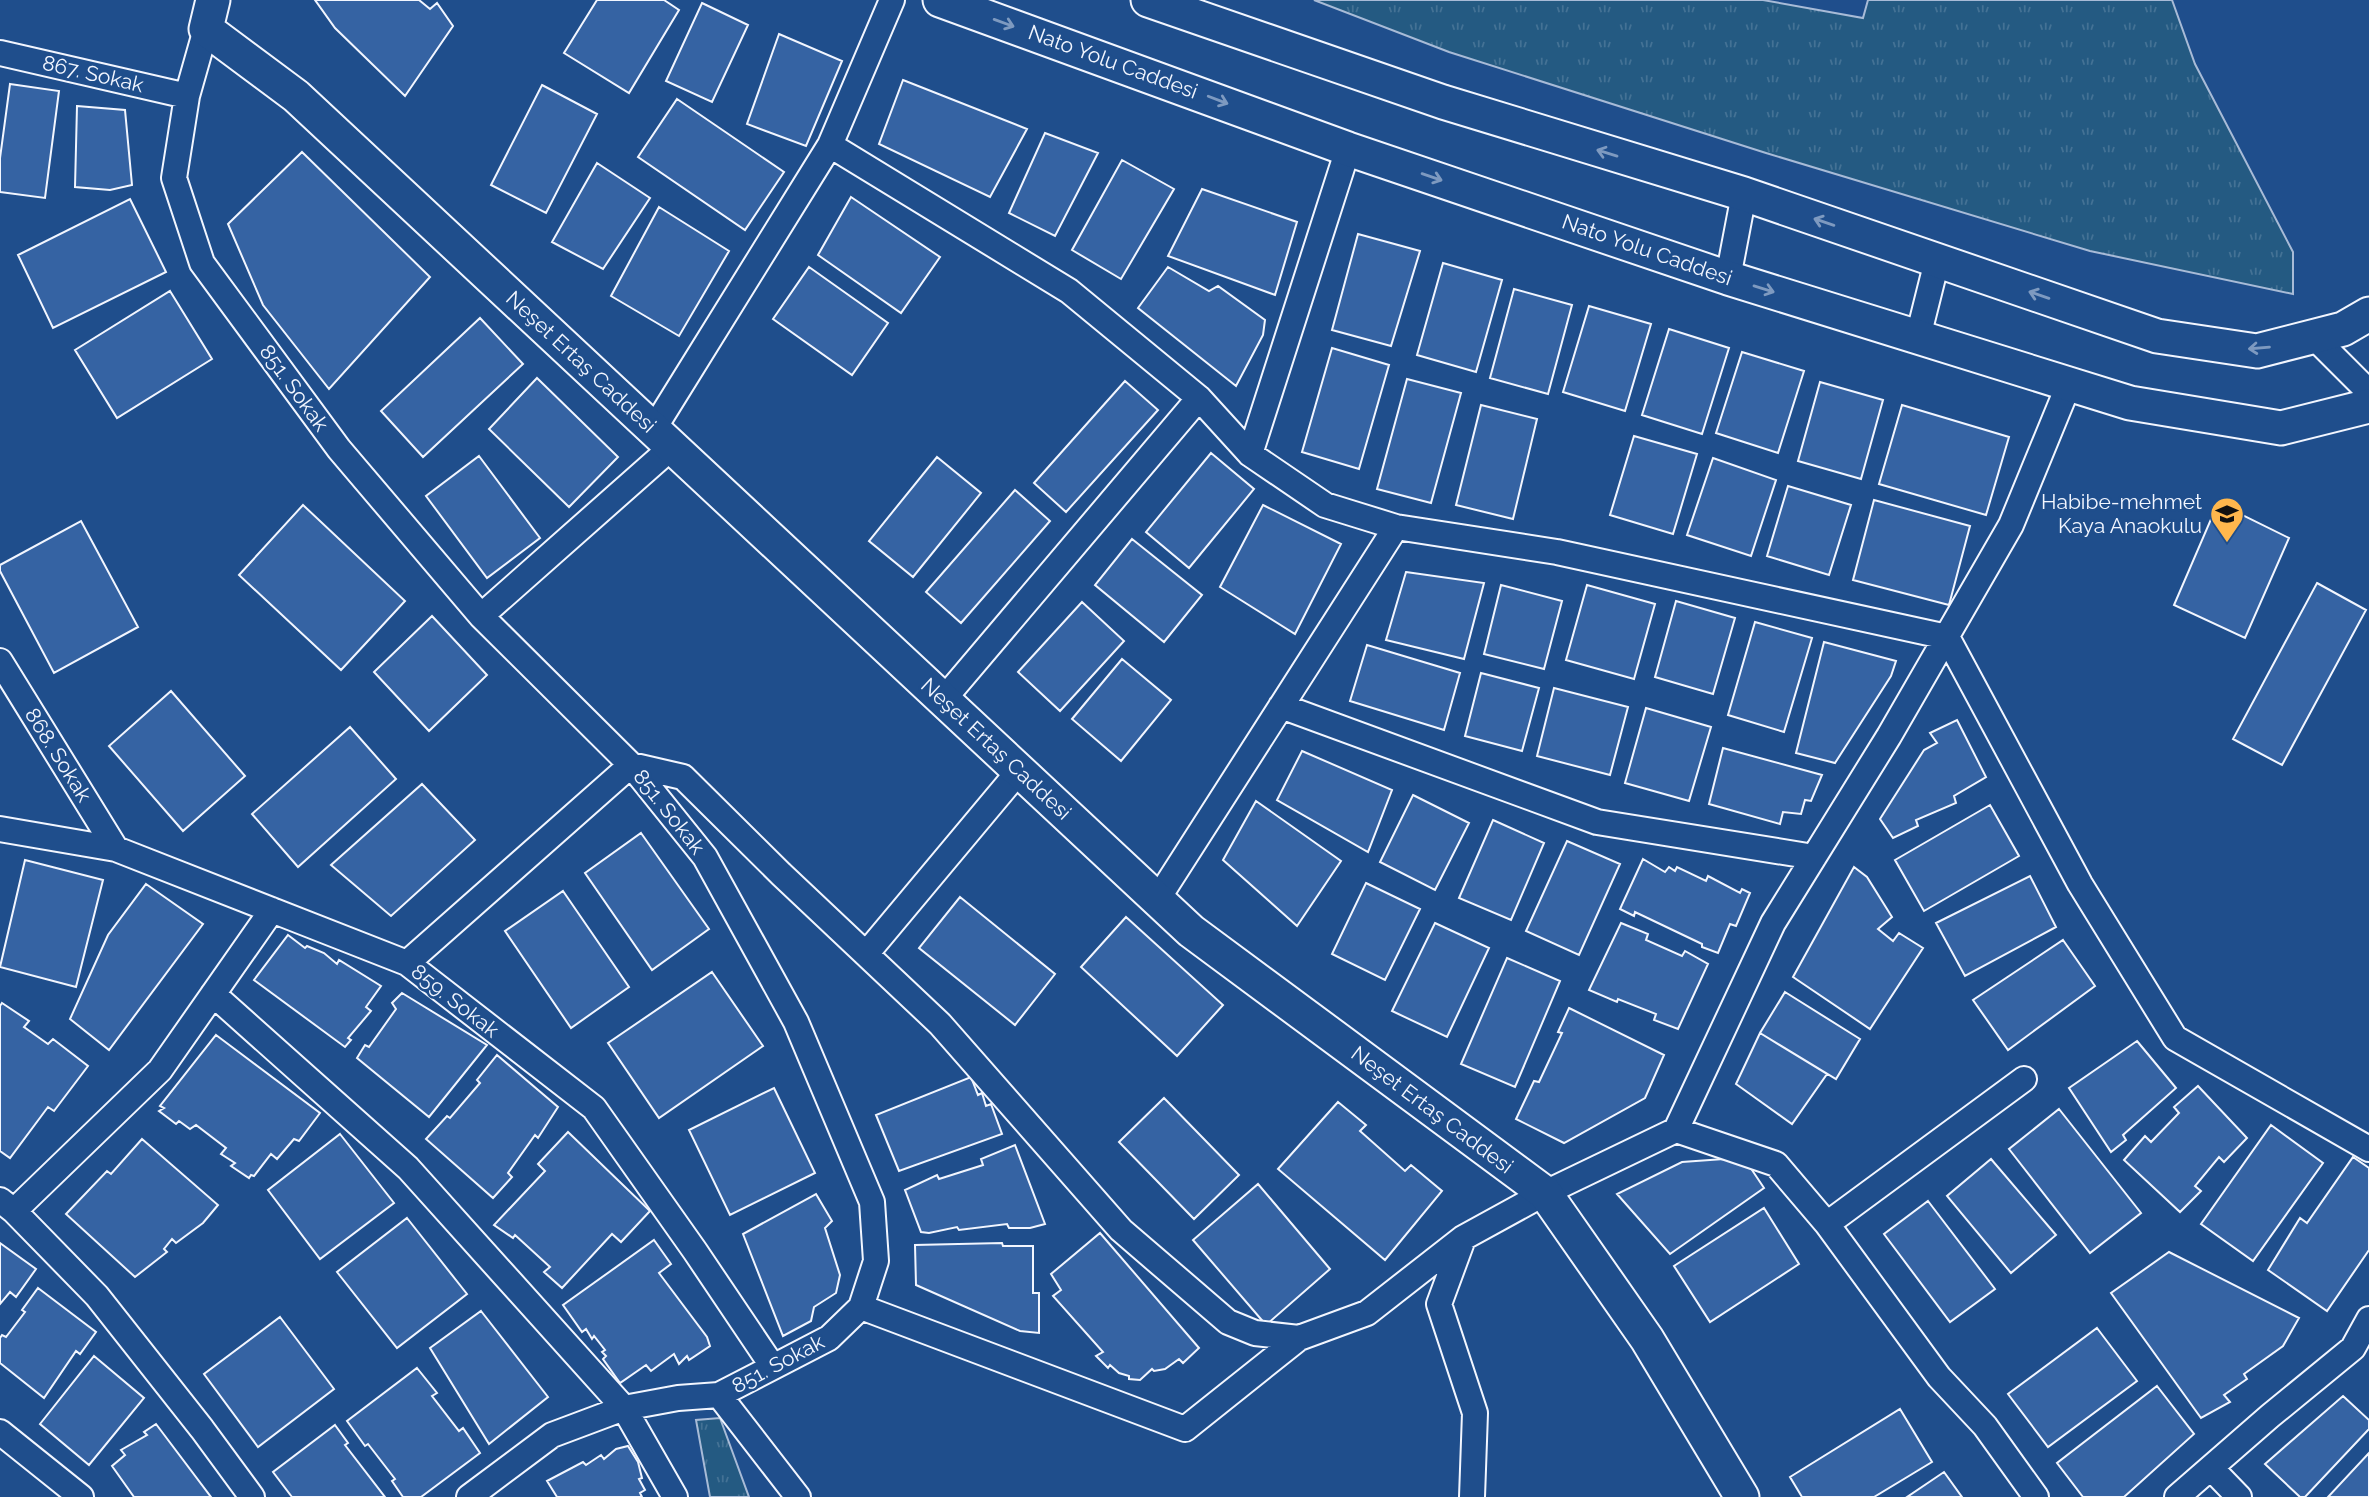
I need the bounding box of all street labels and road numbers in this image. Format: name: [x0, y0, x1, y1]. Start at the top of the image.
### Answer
street label: Nato Yolu Caddesi: [1025, 19, 1201, 104]
street label: 867. Sokak: [40, 50, 146, 97]
street label: Nato Yolu Caddesi: [1559, 209, 1735, 290]
street label: Neşet Ertaş Caddesi: [501, 286, 662, 438]
street label: 851. Sokak: [255, 339, 334, 436]
street label: Neşet Ertaş Caddesi: [916, 673, 1077, 825]
street label: 868. Sokak: [20, 703, 97, 806]
street label: 851. Sokak: [628, 764, 710, 859]
street label: 859. Sokak: [406, 959, 504, 1043]
street label: Neşet Ertaş Caddesi: [1346, 1041, 1518, 1179]
street label: 851. Sokak: [727, 1329, 828, 1398]

